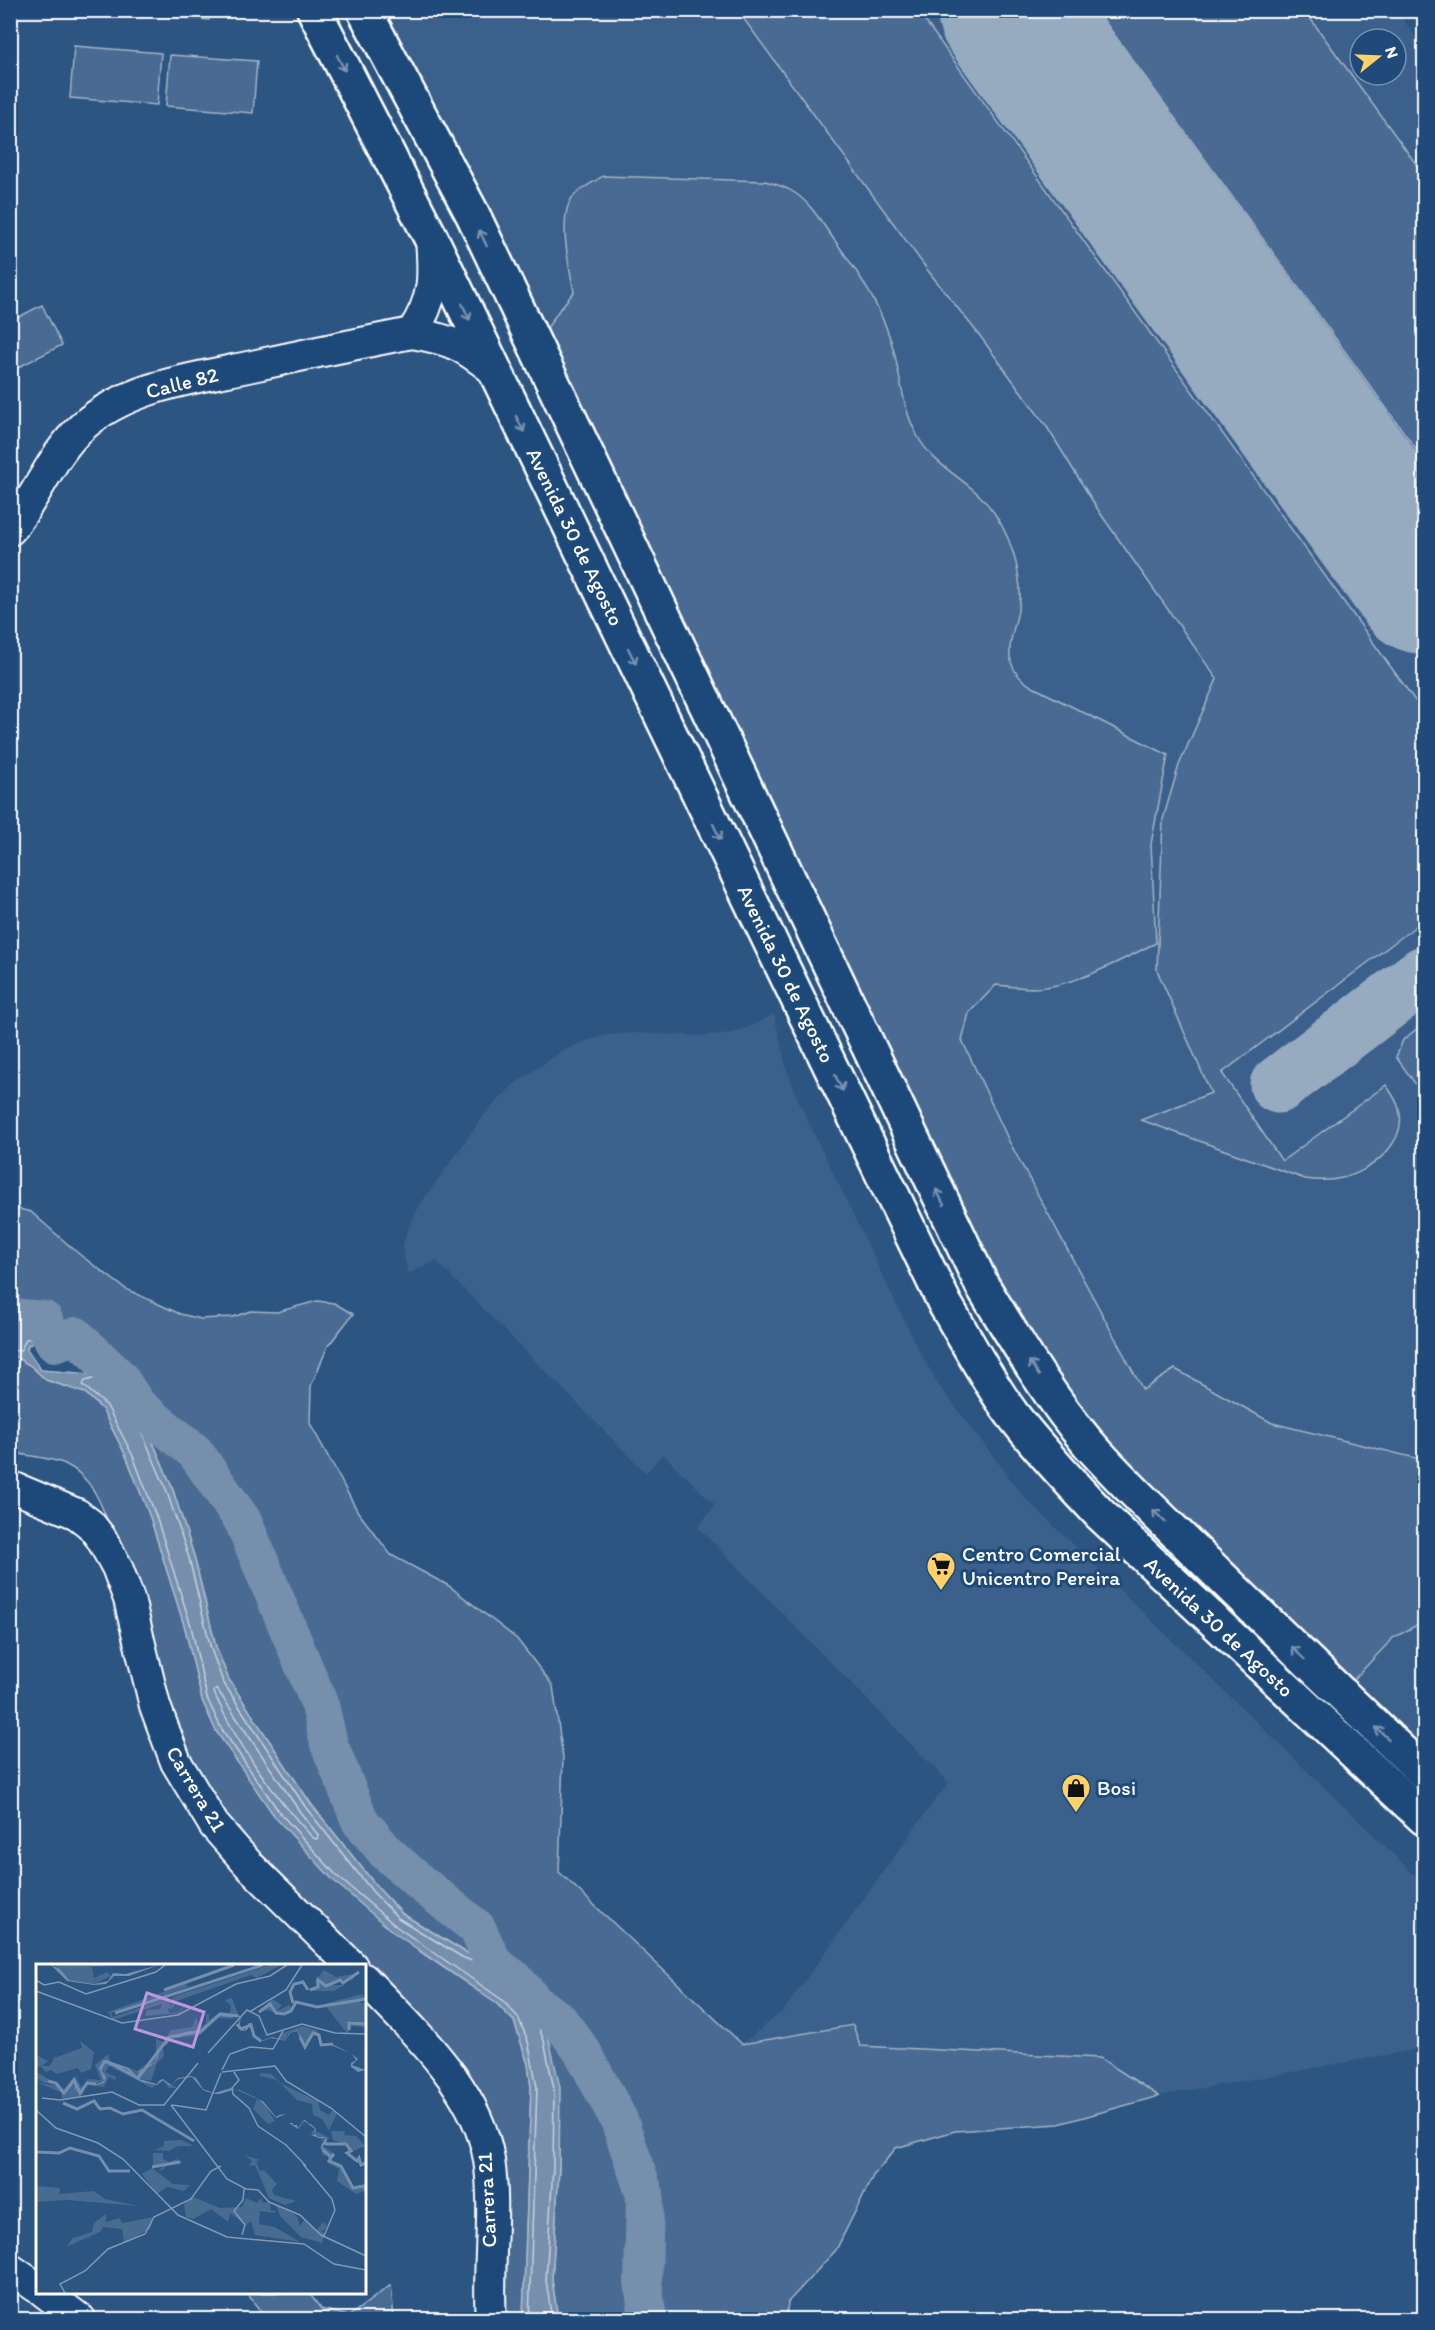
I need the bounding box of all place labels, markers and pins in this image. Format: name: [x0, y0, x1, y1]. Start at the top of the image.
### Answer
place label: Centro Comercial Unicentro Pereira: [962, 1541, 1121, 1590]
supermarket icon: Centro Comercial Unicentro Pereira: [925, 1550, 957, 1592]
shop icon: Bosi: [1060, 1772, 1092, 1814]
place label: Bosi: [1097, 1775, 1136, 1800]

